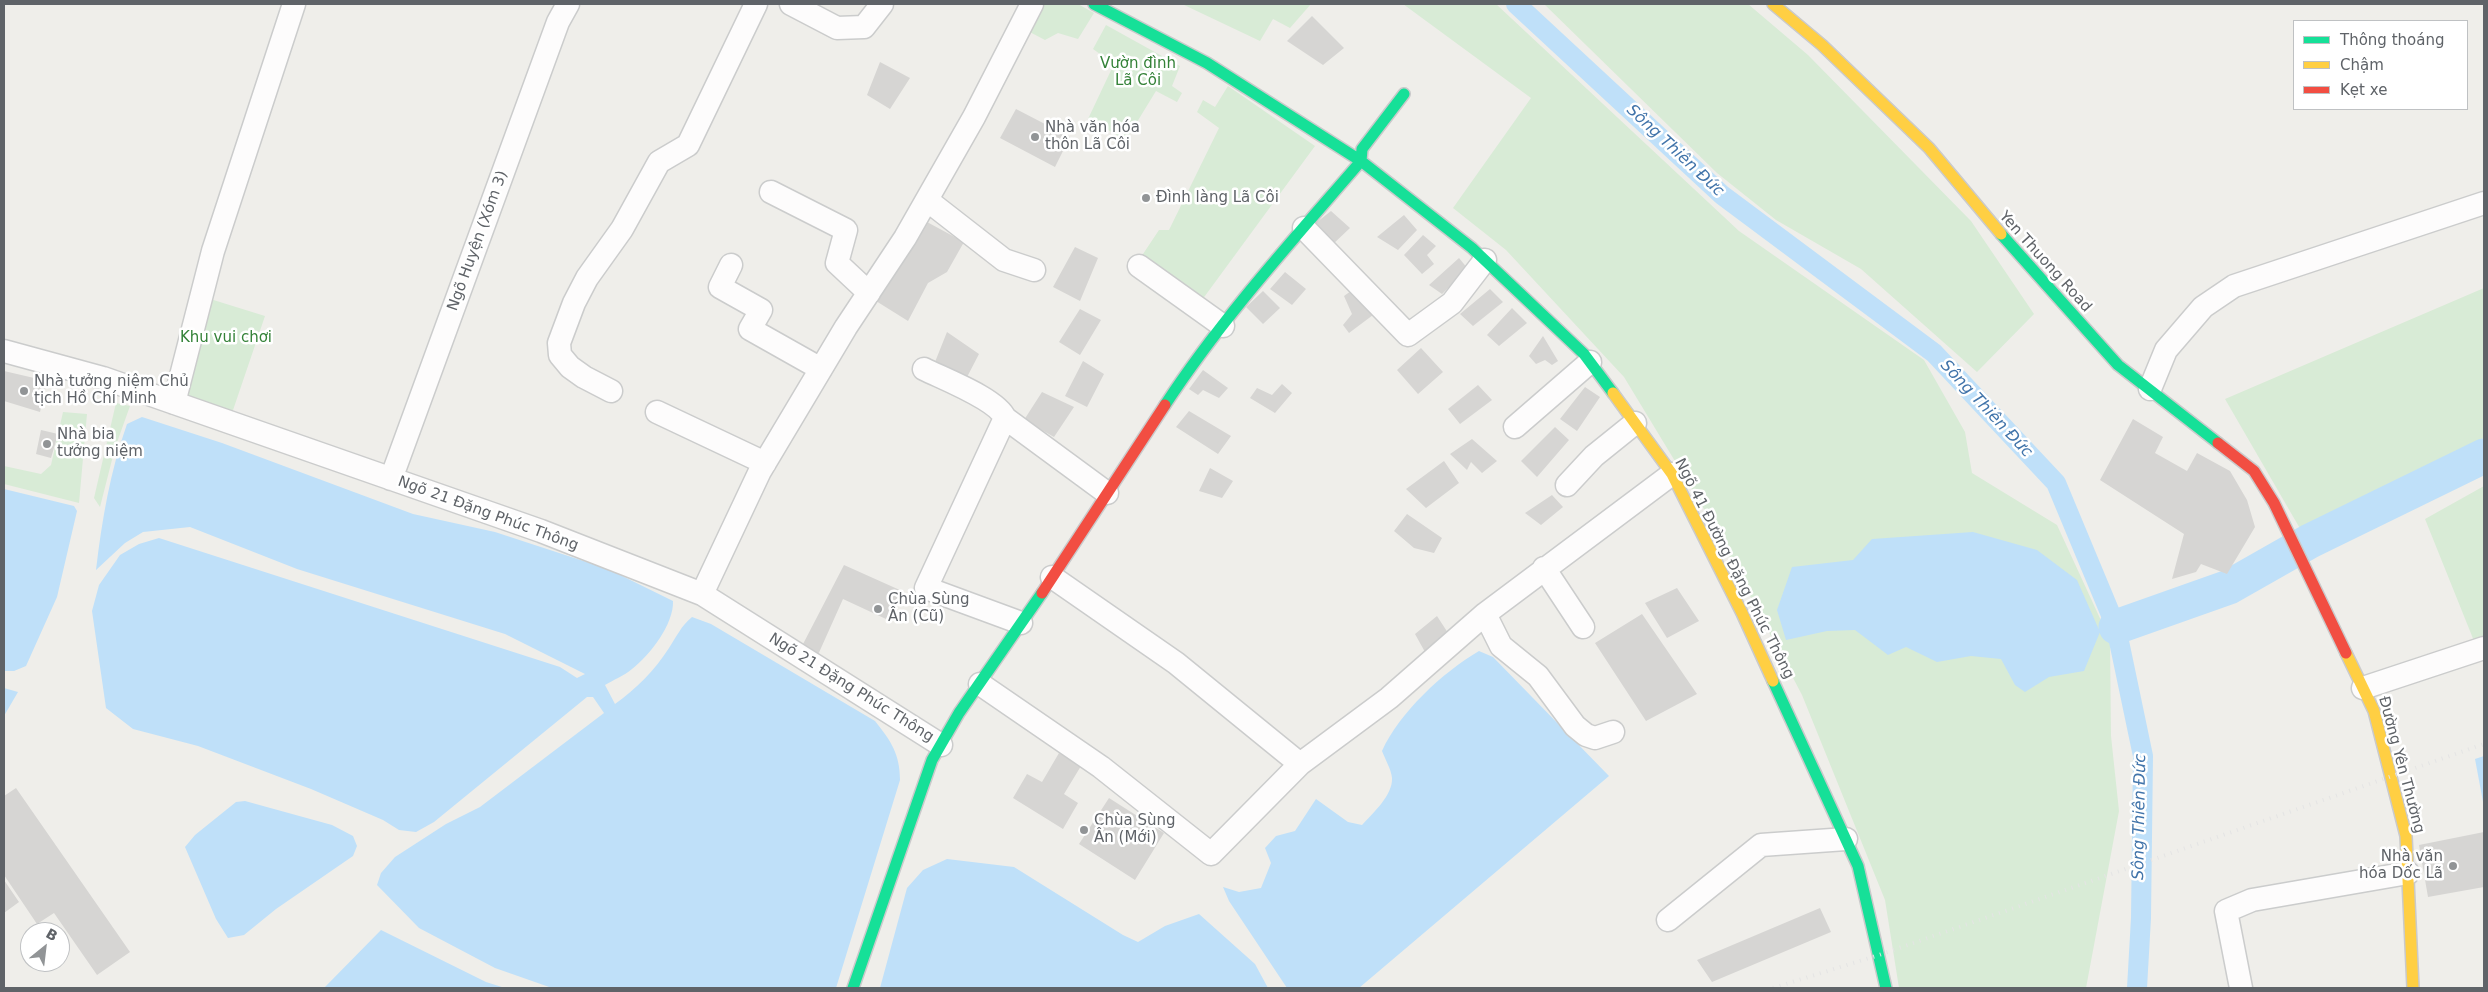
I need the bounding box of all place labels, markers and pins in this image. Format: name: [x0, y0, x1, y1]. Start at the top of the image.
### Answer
place label: Nhà văn hóa thôn Lã Côi: [1045, 119, 1140, 154]
marker: Nhà văn hóa thôn Lã Côi: [1029, 131, 1041, 143]
place label: Đình làng Lã Côi: [1156, 189, 1279, 207]
marker: Đình làng Lã Côi: [1140, 192, 1152, 204]
place label: Nhà tưởng niệm Chủ tịch Hồ Chí Minh: [34, 373, 189, 408]
marker: Nhà tưởng niệm Chủ tịch Hồ Chí Minh: [18, 385, 30, 397]
place label: Nhà bia tưởng niệm: [57, 426, 143, 461]
marker: Nhà bia tưởng niệm: [41, 438, 53, 450]
place label: Chùa Sùng Ân (Cũ): [888, 591, 970, 626]
marker: Chùa Sùng Ân (Cũ): [872, 603, 884, 615]
place label: Chùa Sùng Ân (Mới): [1094, 812, 1176, 847]
marker: Chùa Sùng Ân (Mới): [1078, 824, 1090, 836]
place label: Nhà văn hóa Dốc Lã: [2359, 848, 2443, 883]
marker: Nhà văn hóa Dốc Lã: [2447, 860, 2459, 872]

